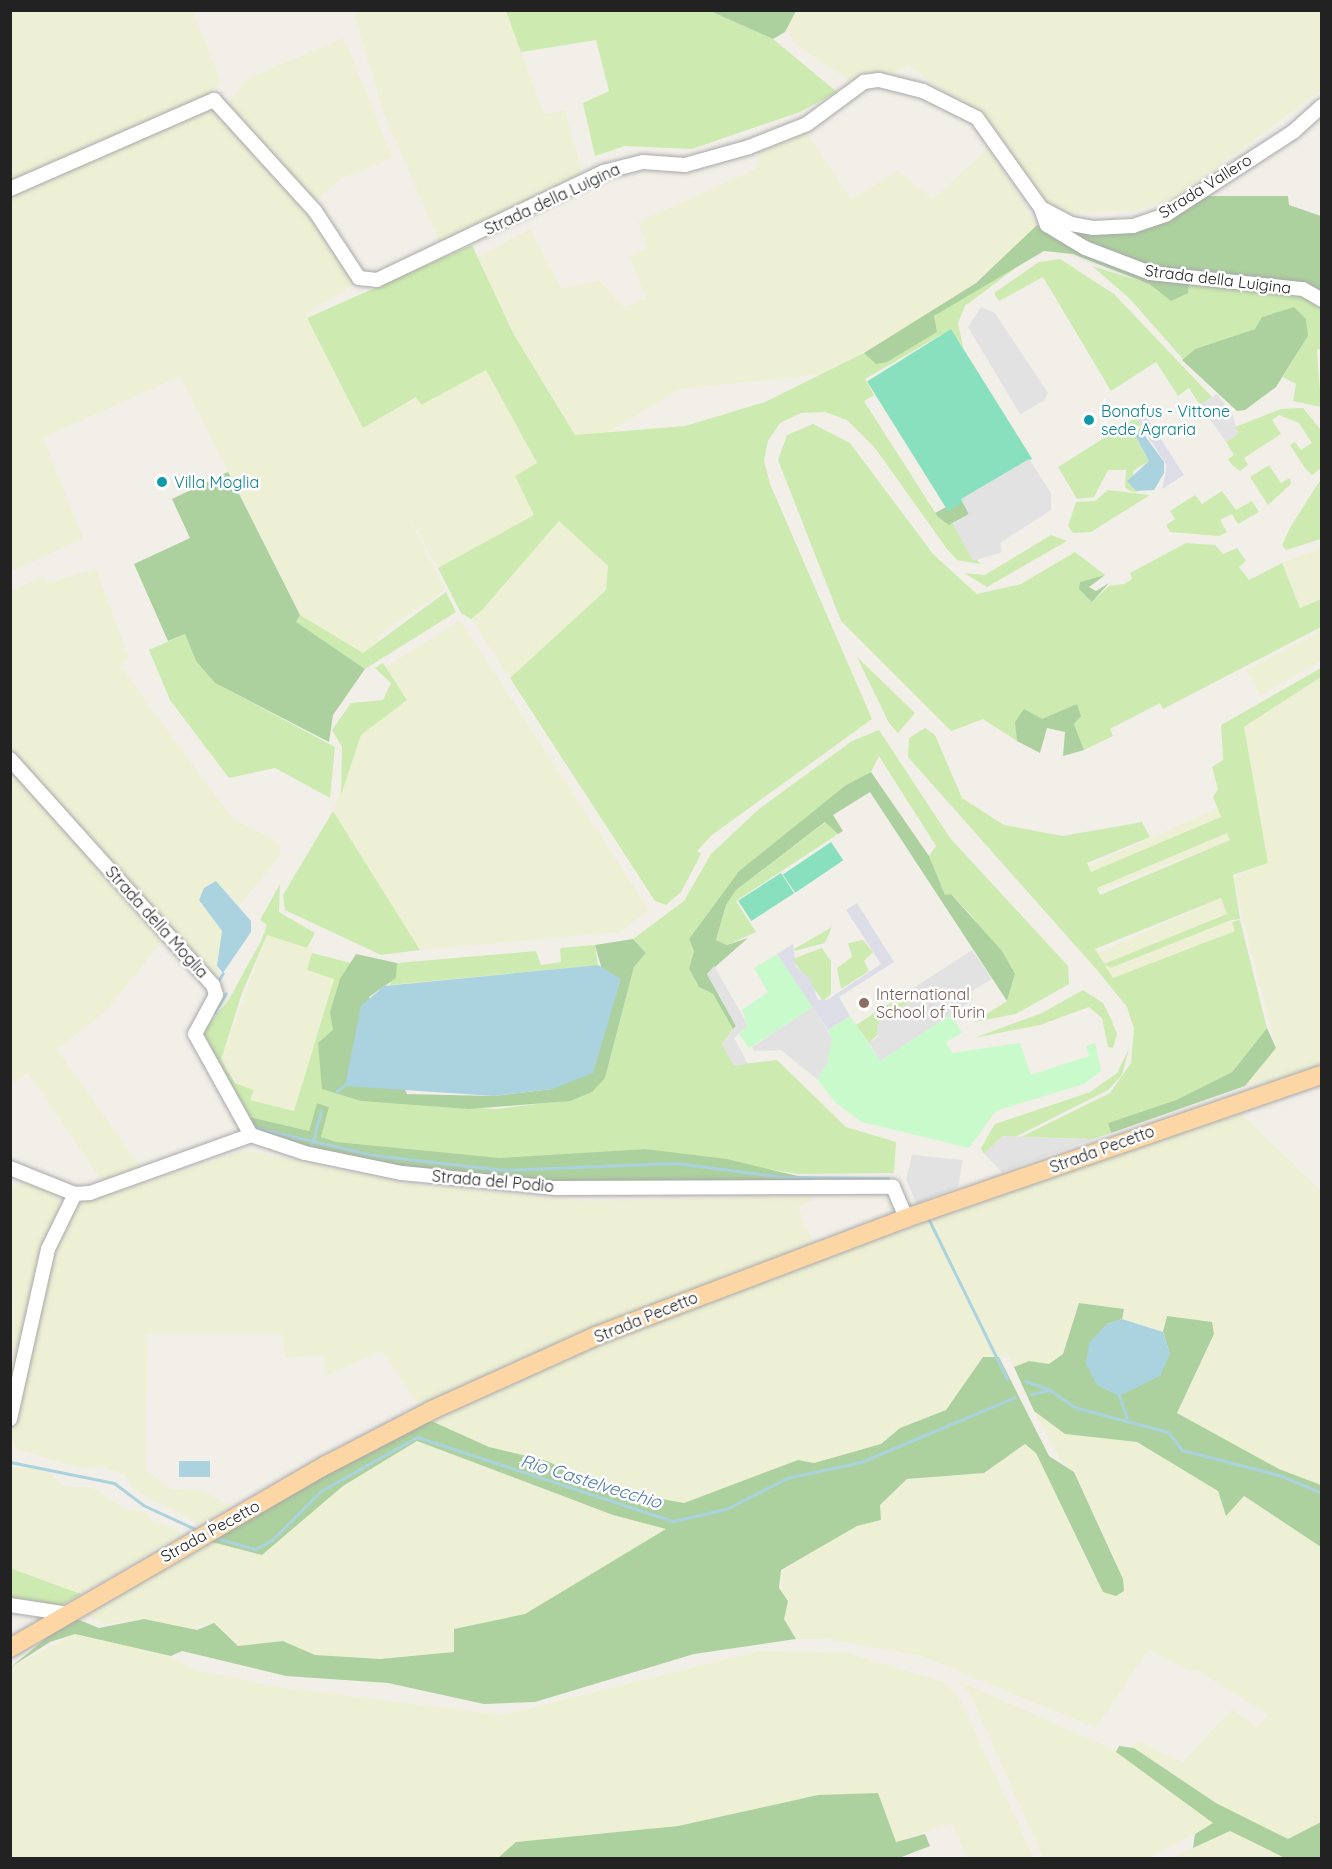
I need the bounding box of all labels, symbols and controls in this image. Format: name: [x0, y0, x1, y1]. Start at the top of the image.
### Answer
street label: Strada Vallero: [1155, 150, 1255, 222]
street label: Strada della Luigina: [481, 159, 623, 239]
street label: Strada della Luigina: [1144, 260, 1292, 298]
place label: Bonafus - Vittone sede Agraria: [1101, 401, 1230, 439]
marker: Bonafus - Vittone sede Agraria: [1082, 413, 1096, 427]
place label: Villa Moglia: [174, 472, 259, 492]
marker: Villa Moglia: [155, 475, 169, 489]
street label: Strada della Moglia: [102, 862, 212, 982]
place label: International School of Turin: [876, 984, 985, 1022]
marker: International School of Turin: [857, 996, 871, 1010]
street label: Strada Pecetto: [1047, 1121, 1157, 1177]
street label: Strada del Podio: [431, 1166, 555, 1196]
street label: Strada Pecetto: [591, 1287, 701, 1347]
water label: Rio Castelvecchio: [518, 1450, 664, 1514]
street label: Strada Pecetto: [157, 1496, 263, 1566]

